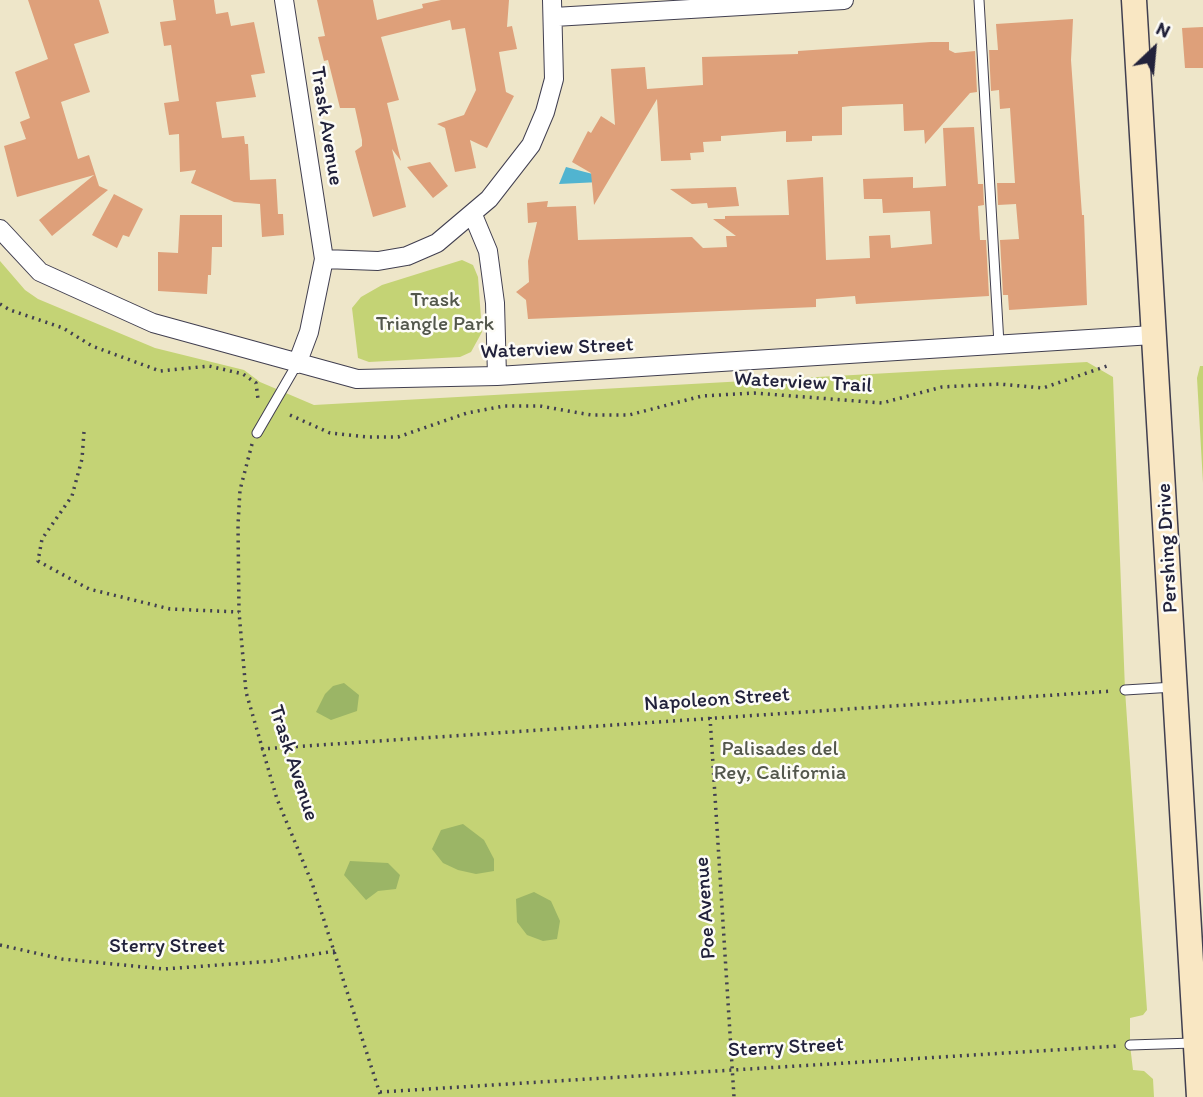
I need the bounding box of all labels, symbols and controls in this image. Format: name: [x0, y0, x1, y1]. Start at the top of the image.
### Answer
north arrow: [1119, 14, 1189, 84]
text: N: [1153, 17, 1174, 43]
street label: Trask Avenue: [304, 65, 348, 187]
park label: Trask Triangle Park: [376, 288, 494, 338]
street label: Waterview Street: [480, 332, 634, 366]
street label: Waterview Trail: [733, 367, 873, 399]
street label: Pershing Drive: [1152, 482, 1184, 614]
street label: Napoleon Street: [643, 682, 791, 718]
street label: Trask Avenue: [262, 702, 324, 824]
park label: Palisades del Rey, California: [714, 737, 846, 787]
street label: Poe Avenue: [690, 856, 722, 960]
street label: Sterry Street: [109, 934, 225, 960]
street label: Sterry Street: [727, 1032, 845, 1064]

